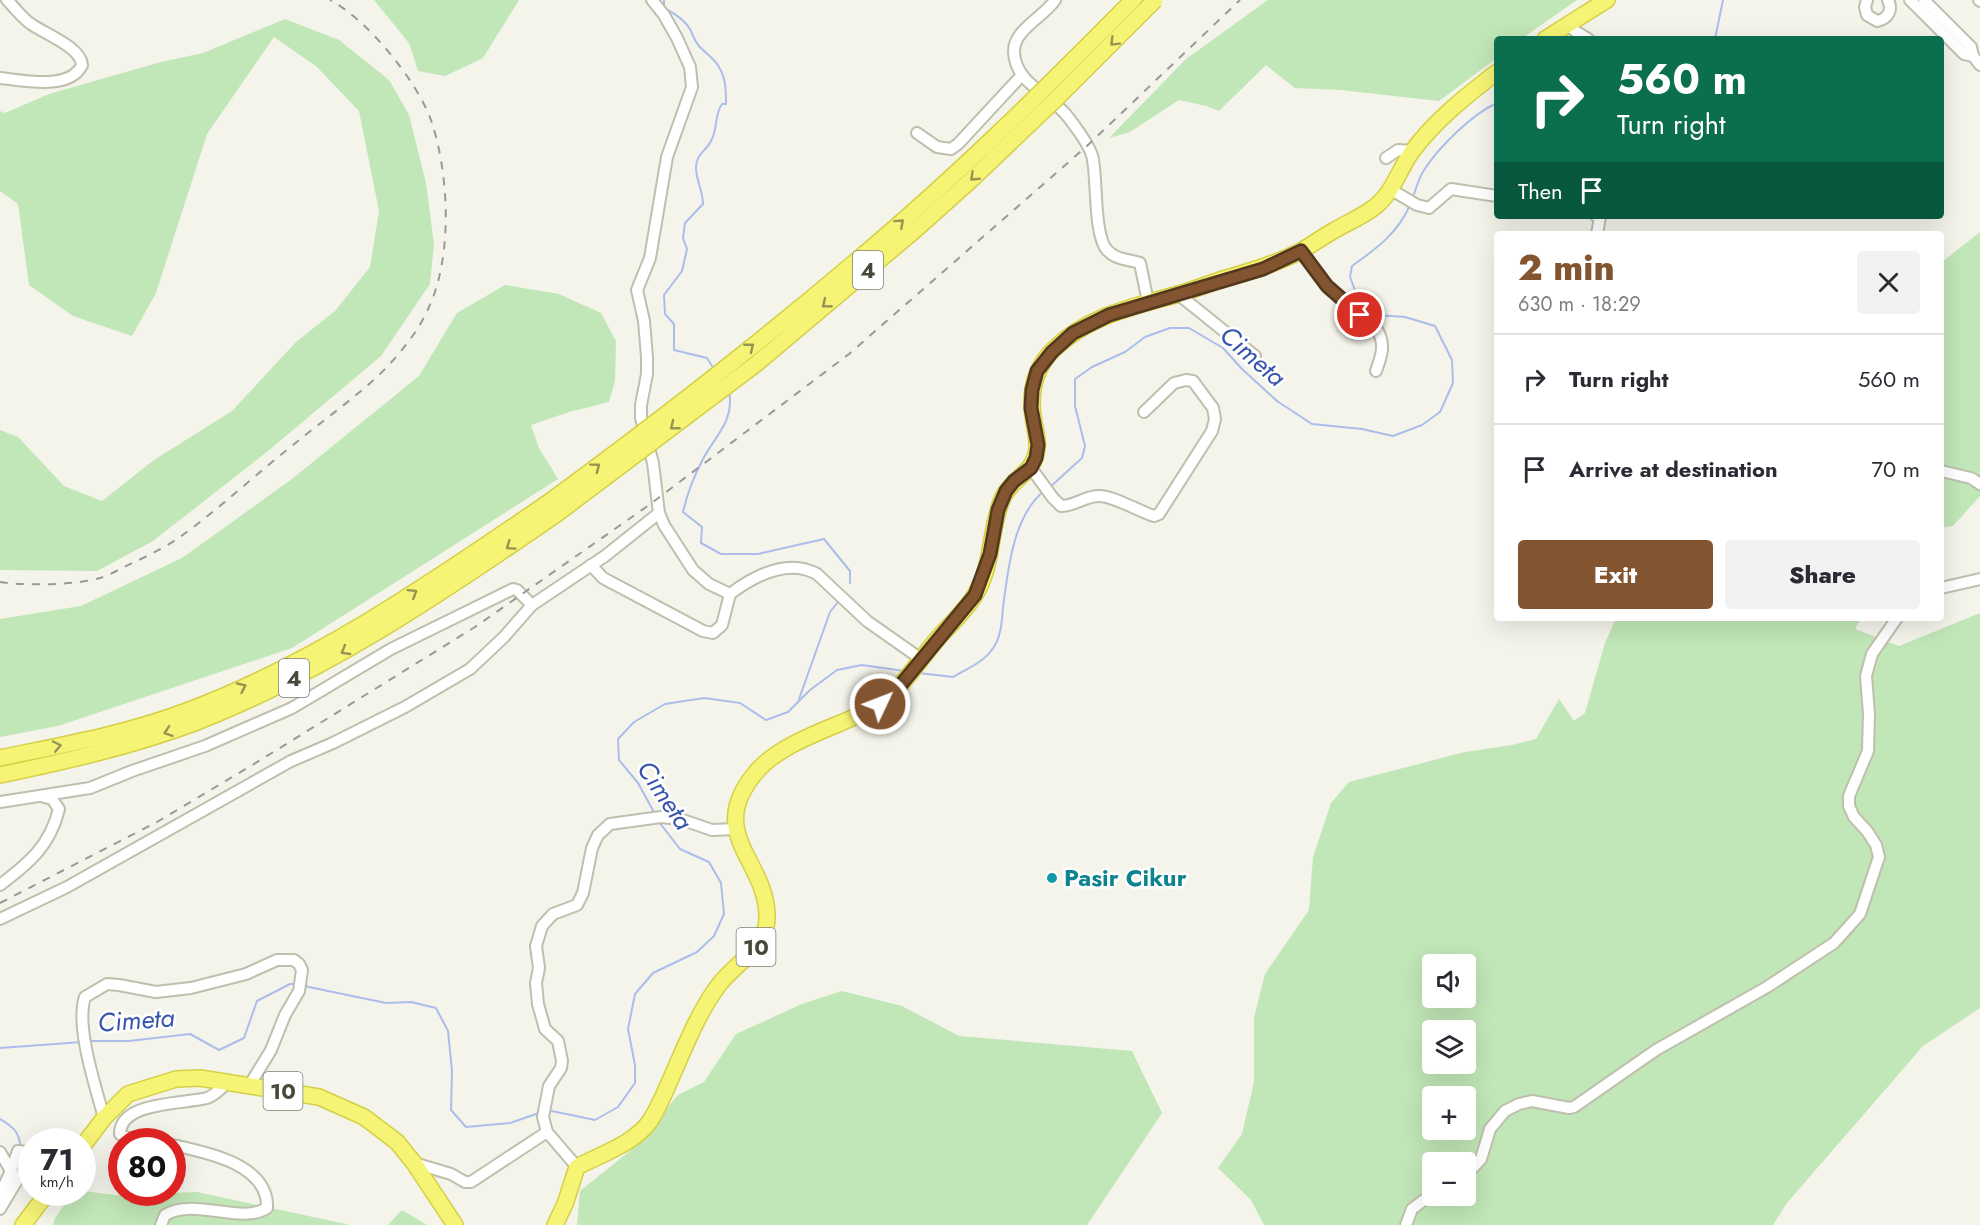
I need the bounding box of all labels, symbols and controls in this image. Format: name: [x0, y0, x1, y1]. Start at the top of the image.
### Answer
one-way arrow: [1111, 34, 1122, 45]
text: 560 m: [1617, 49, 1747, 110]
icon: right: [1518, 60, 1596, 138]
text: Turn right: [1617, 105, 1725, 144]
one-way arrow: [970, 170, 981, 181]
icon: arrive: [1575, 174, 1608, 207]
text: Then: [1518, 175, 1563, 207]
one-way arrow: [893, 219, 904, 230]
text: 2 min: [1518, 241, 1615, 293]
road number: 4: [853, 251, 883, 289]
button: close: [1857, 251, 1920, 314]
pin: [1334, 289, 1385, 340]
text: 630 m · 18:29: [1518, 290, 1641, 319]
one-way arrow: [822, 297, 833, 308]
icon: arrive: [1343, 298, 1376, 331]
water label: Cimeta: [1211, 316, 1295, 396]
one-way arrow: [743, 344, 754, 355]
icon: right: [1518, 363, 1551, 396]
text: Turn right: [1569, 363, 1669, 395]
text: 560 m: [1858, 363, 1920, 395]
one-way arrow: [670, 419, 681, 430]
icon: arrive: [1518, 453, 1551, 486]
text: Arrive at destination: [1569, 453, 1778, 485]
text: 70 m: [1871, 453, 1920, 485]
one-way arrow: [590, 464, 601, 475]
one-way arrow: [505, 539, 516, 550]
button: Exit: [1518, 540, 1713, 609]
button: Share: [1725, 540, 1920, 609]
one-way arrow: [407, 588, 417, 600]
one-way arrow: [341, 643, 351, 655]
road number: 4: [279, 659, 309, 697]
position arrow: [848, 672, 912, 736]
one-way arrow: [236, 682, 247, 694]
one-way arrow: [163, 724, 174, 737]
one-way arrow: [52, 740, 62, 753]
water label: Cimeta: [628, 752, 703, 838]
place label: Pasir Cikur: [1064, 860, 1187, 895]
marker: Pasir Cikur: [1045, 871, 1059, 885]
road number: 10: [736, 928, 776, 966]
map controls: [1422, 954, 1476, 1206]
button: sound: [1422, 954, 1476, 1008]
water label: Cimeta: [96, 998, 176, 1042]
button: layers: [1422, 1020, 1476, 1074]
road number: 10: [264, 1072, 302, 1110]
button: +: [1422, 1086, 1476, 1140]
speed limit sign: 80: [108, 1128, 186, 1206]
text: 71: [40, 1138, 74, 1181]
button: −: [1422, 1152, 1476, 1206]
text: km/h: [40, 1171, 74, 1193]

